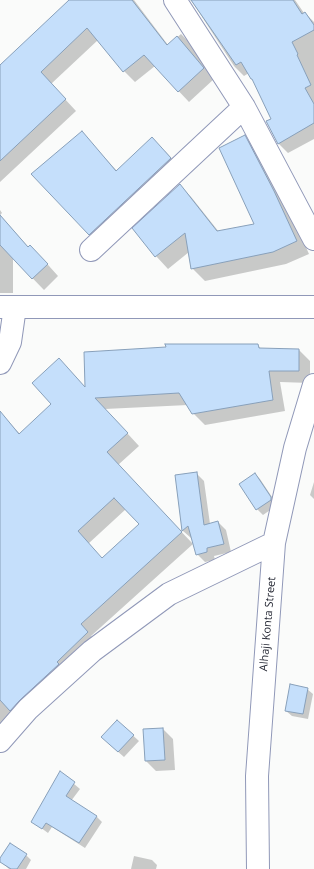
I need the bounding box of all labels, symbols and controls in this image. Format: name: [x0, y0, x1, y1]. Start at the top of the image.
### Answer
street label: Alhaji Konta Street: [257, 576, 279, 672]

